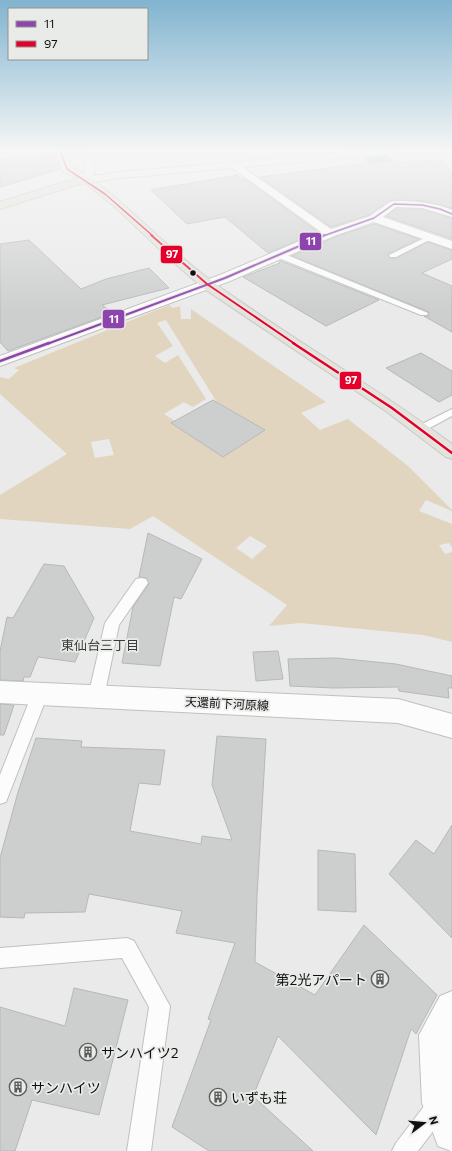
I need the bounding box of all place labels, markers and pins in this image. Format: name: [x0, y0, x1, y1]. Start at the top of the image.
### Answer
unlabelled marker: [188, 268, 198, 278]
building icon: 第2光アパート: [370, 969, 390, 989]
place label: 第2光アパート: [276, 971, 367, 988]
building icon: サンハイツ2: [78, 1042, 98, 1062]
place label: サンハイツ2: [101, 1044, 179, 1061]
building icon: サンハイツ: [8, 1077, 28, 1097]
place label: サンハイツ: [31, 1079, 101, 1096]
building icon: いずも荘: [208, 1087, 228, 1107]
place label: いずも荘: [231, 1089, 287, 1106]

